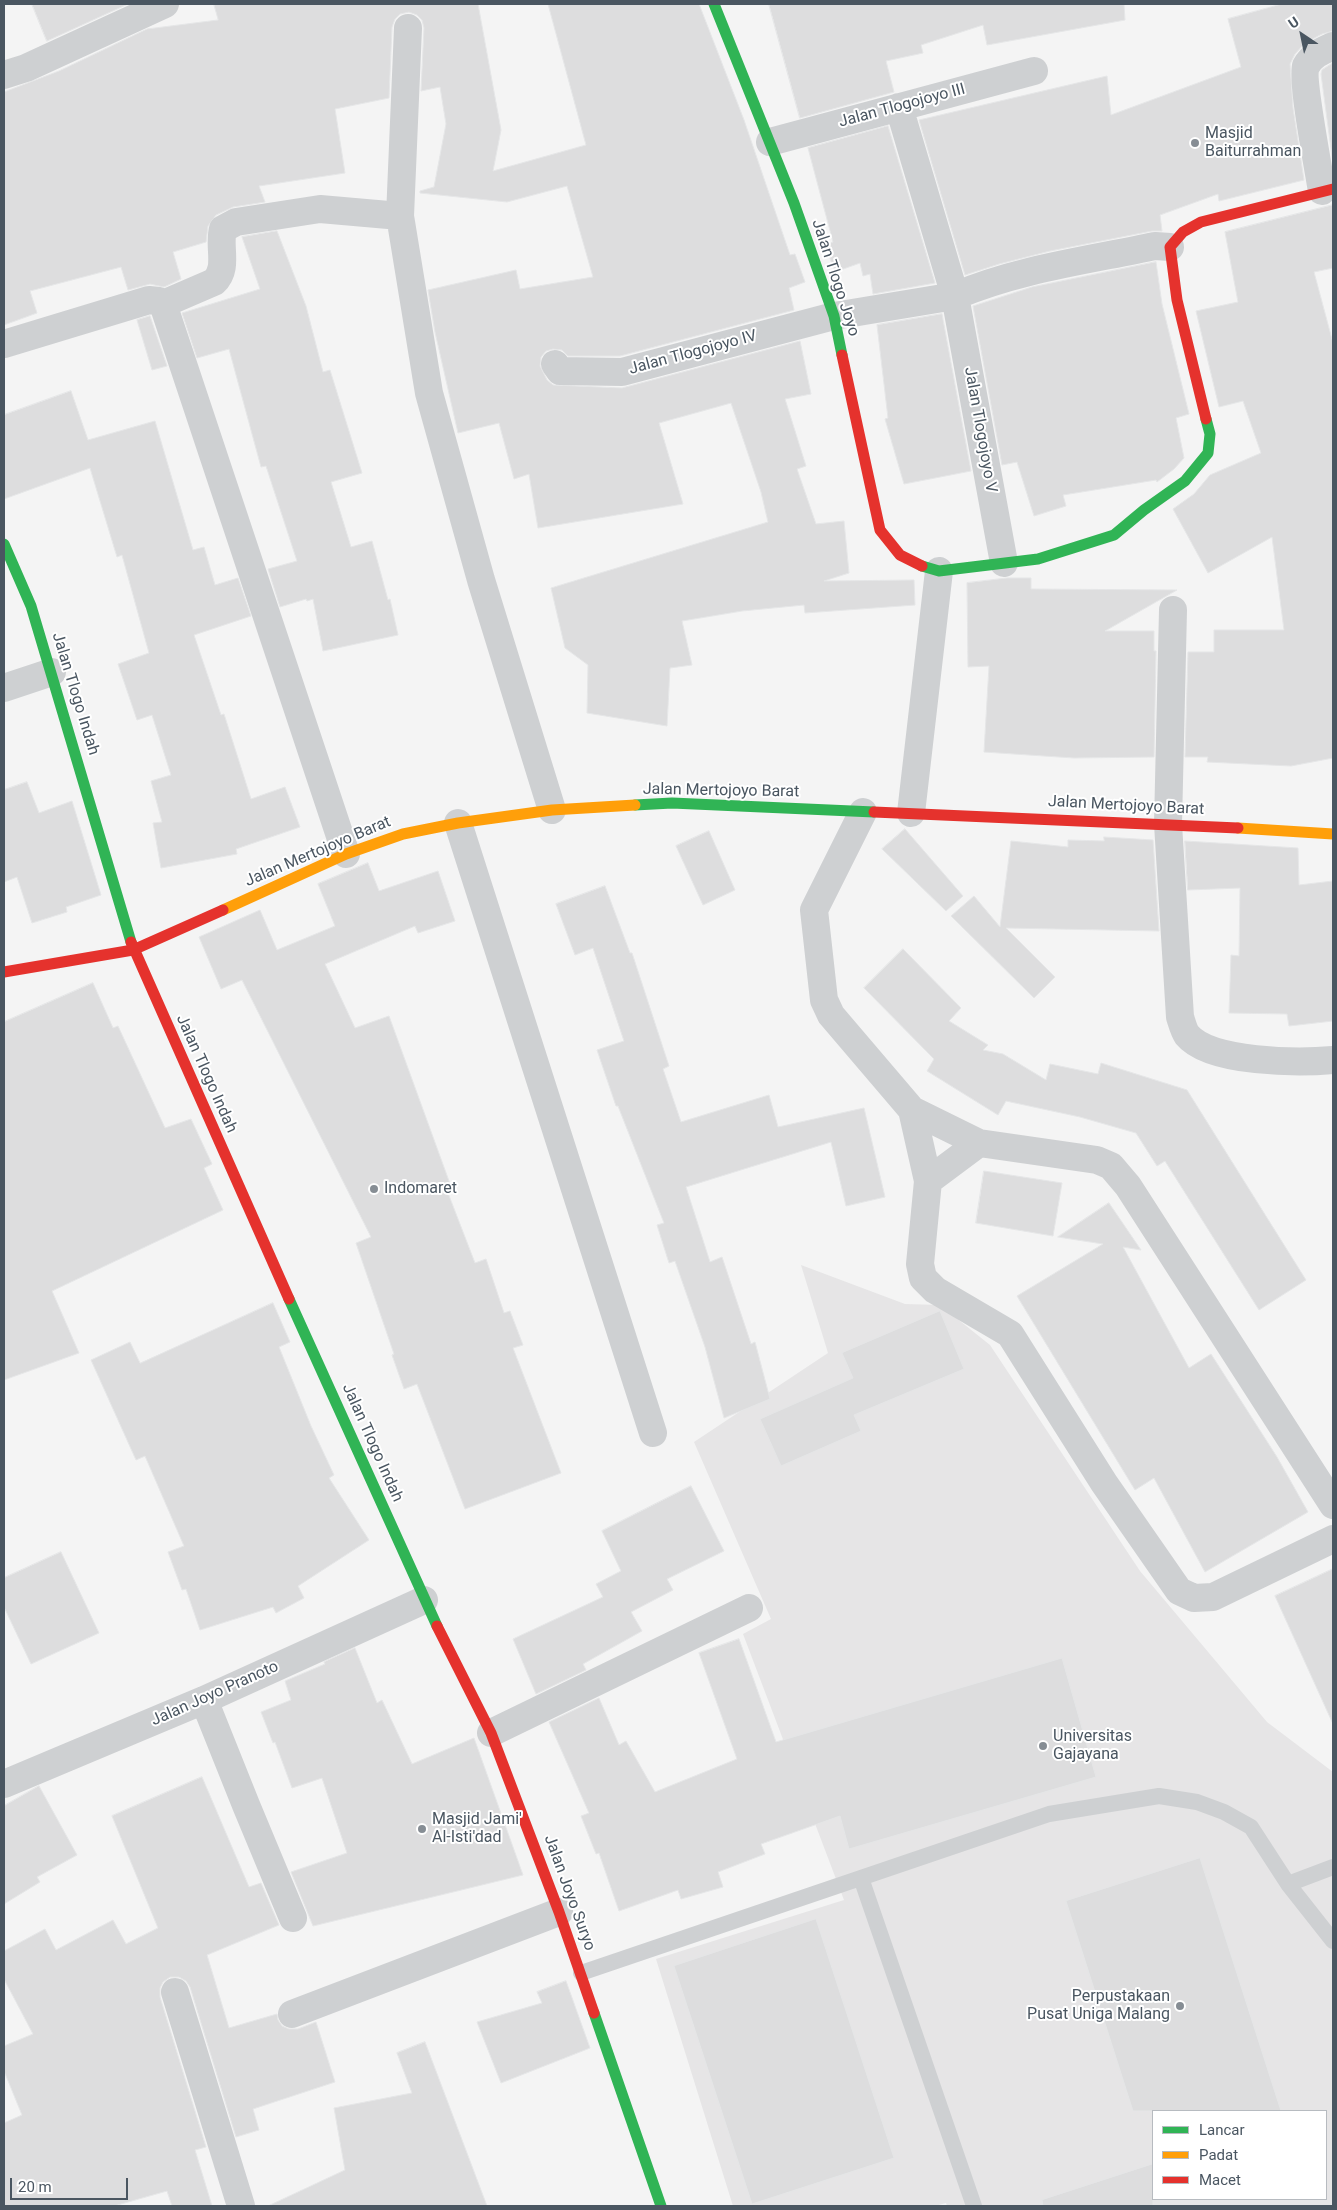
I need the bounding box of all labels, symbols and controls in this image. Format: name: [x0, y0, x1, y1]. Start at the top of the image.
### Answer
north arrow: [1277, 10, 1327, 60]
text: U: [1285, 13, 1302, 32]
street label: Jalan Tlogojoyo III: [837, 80, 967, 132]
place label: Masjid Baiturrahman: [1205, 124, 1301, 162]
marker: Masjid Baiturrahman: [1189, 137, 1201, 149]
street label: Jalan Tlogo Joyo: [807, 217, 863, 339]
street label: Jalan Tlogojoyo IV: [627, 327, 759, 379]
street label: Jalan Tlogojoyo V: [960, 366, 1000, 494]
street label: Jalan Tlogo Indah: [47, 630, 103, 758]
street label: Jalan Mertojoyo Barat: [643, 780, 799, 802]
street label: Jalan Mertojoyo Barat: [1047, 792, 1205, 820]
street label: Jalan Mertojoyo Barat: [242, 813, 394, 891]
street label: Jalan Tlogo Indah: [171, 1012, 241, 1136]
place label: Indomaret: [384, 1179, 457, 1199]
marker: Indomaret: [368, 1183, 380, 1195]
street label: Jalan Tlogo Indah: [337, 1381, 407, 1505]
street label: Jalan Joyo Pranoto: [148, 1657, 282, 1731]
place label: Universitas Gajayana: [1053, 1727, 1132, 1765]
marker: Universitas Gajayana: [1037, 1740, 1049, 1752]
place label: Masjid Jami' Al-Isti'dad: [432, 1810, 522, 1848]
marker: Masjid Jami' Al-Isti'dad: [416, 1823, 428, 1835]
street label: Jalan Joyo Suryo: [539, 1833, 599, 1953]
place label: Perpustakaan Pusat Uniga Malang: [1027, 1987, 1170, 2025]
marker: Perpustakaan Pusat Uniga Malang: [1174, 2000, 1186, 2012]
legend: [1152, 2110, 1327, 2200]
text: Lancar: [1199, 2121, 1245, 2139]
text: Padat: [1199, 2146, 1238, 2164]
scale bar: [12, 2168, 130, 2200]
text: Macet: [1199, 2171, 1241, 2189]
text: 20 m: [18, 2178, 52, 2196]

